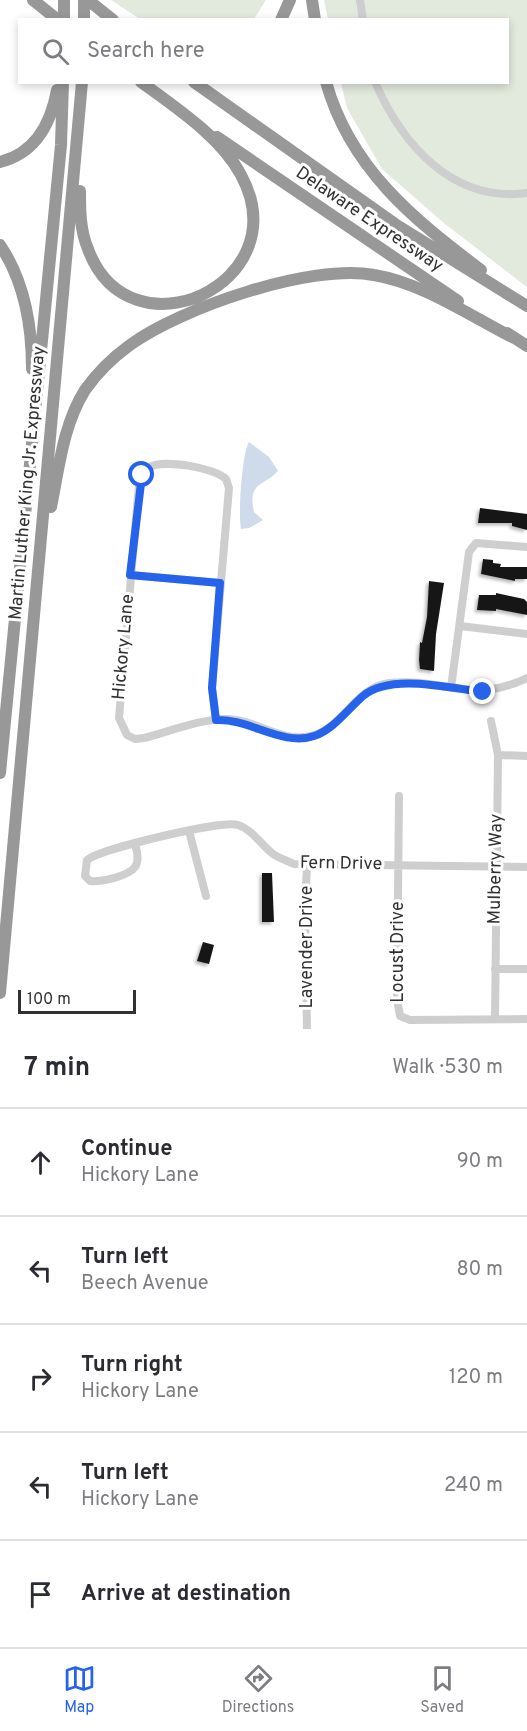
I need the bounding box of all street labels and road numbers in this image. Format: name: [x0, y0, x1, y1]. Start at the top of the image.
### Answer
street label: Delaware Expressway: [291, 162, 447, 278]
street label: Martin Luther King Jr. Expressway: [5, 345, 51, 621]
street label: Hickory Lane: [108, 593, 140, 701]
street label: Mulberry Way: [484, 813, 508, 925]
street label: Fern Drive: [300, 852, 382, 876]
street label: Lavender Drive: [296, 886, 319, 1008]
street label: Locust Drive: [387, 901, 410, 1003]

